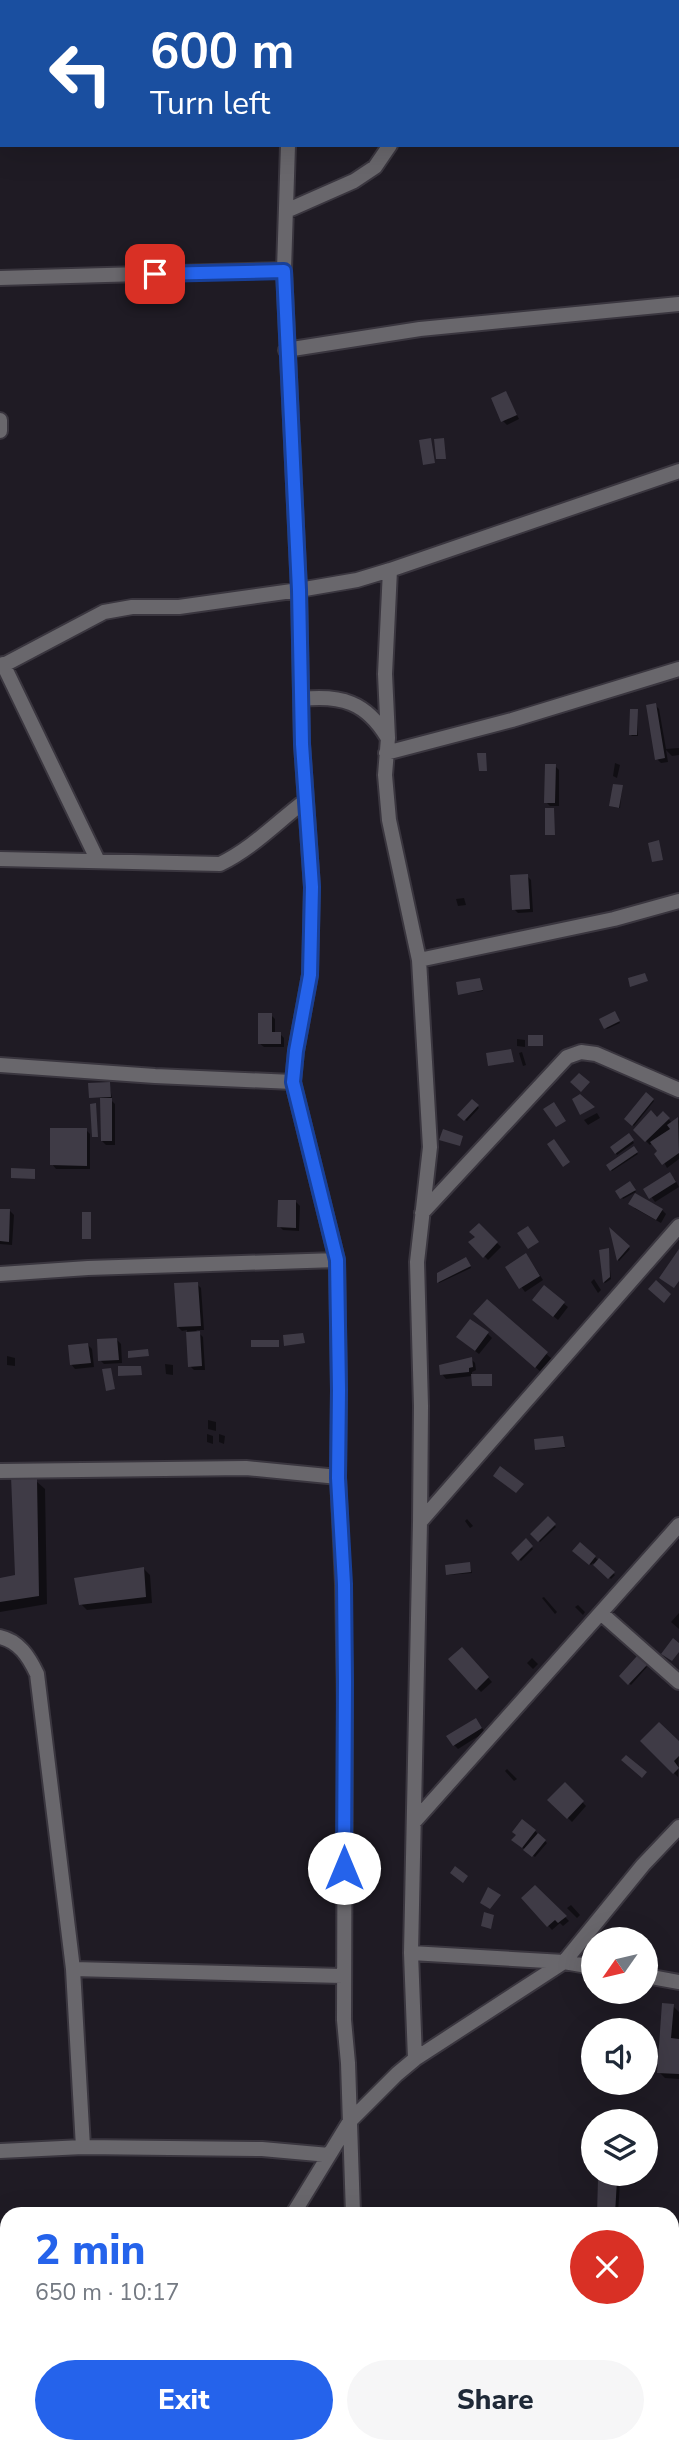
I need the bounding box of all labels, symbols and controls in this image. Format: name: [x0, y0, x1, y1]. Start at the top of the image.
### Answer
text: 600 m: [150, 18, 294, 85]
icon: left: [35, 28, 126, 119]
text: Turn left: [150, 82, 270, 125]
pin: [125, 244, 185, 304]
icon: arrive: [136, 255, 174, 293]
position arrow: [307, 1831, 381, 1905]
north arrow: [581, 1927, 658, 2004]
map controls: [581, 1927, 658, 2186]
button: sound: [581, 2018, 658, 2095]
button: layers: [581, 2109, 658, 2186]
text: 2 min: [35, 2222, 145, 2279]
button: close: [570, 2230, 644, 2304]
text: 650 m · 10:17: [35, 2277, 180, 2308]
button: Exit: [35, 2360, 333, 2440]
button: Share: [347, 2360, 644, 2440]

